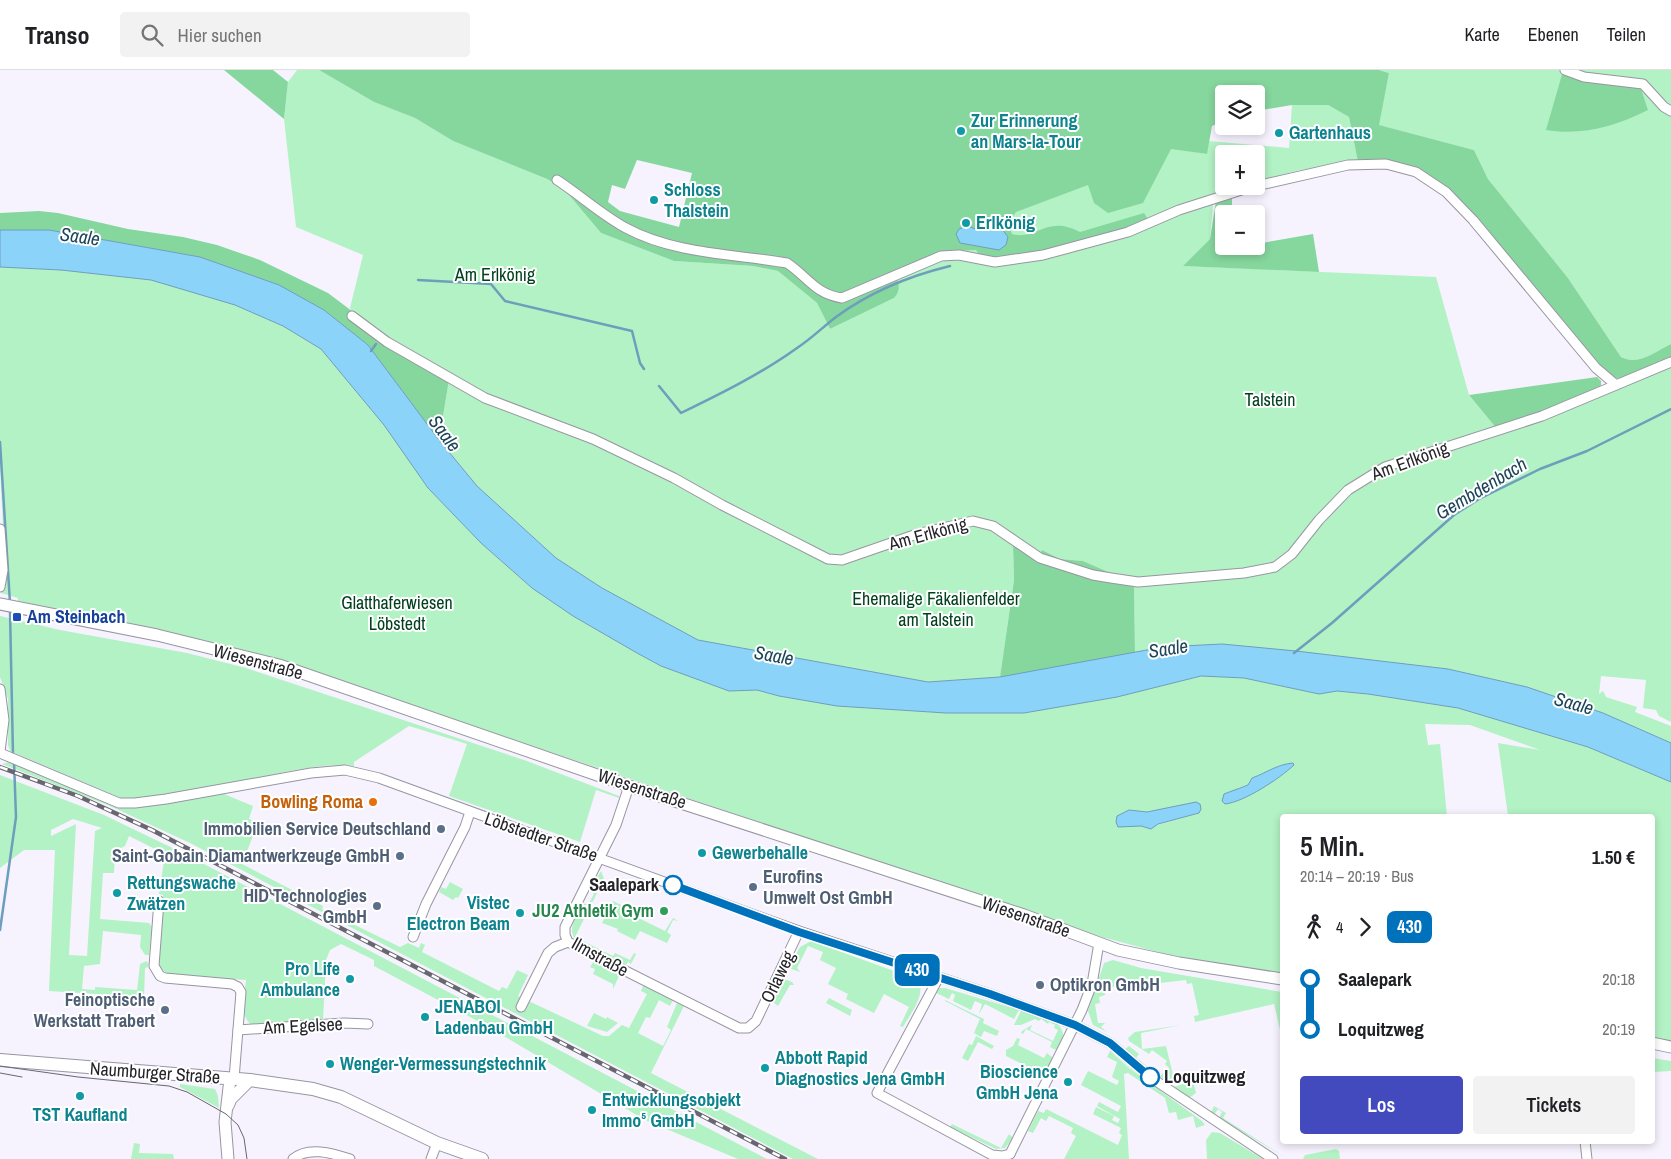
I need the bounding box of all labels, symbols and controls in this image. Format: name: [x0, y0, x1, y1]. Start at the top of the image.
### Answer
search box: [120, 12, 470, 57]
text: Transo: [25, 19, 90, 51]
icon: search: [138, 21, 166, 49]
text: Hier suchen: [178, 22, 262, 48]
text: Karte: [1464, 22, 1500, 47]
text: Ebenen: [1528, 22, 1579, 47]
text: Teilen: [1607, 22, 1646, 47]
map controls: [1215, 85, 1265, 255]
button: layers: [1215, 85, 1265, 135]
place label: Zur Erinnerung an Mars-la-Tour: [971, 108, 1081, 154]
place label: Gartenhaus: [1289, 120, 1371, 145]
marker: Zur Erinnerung an Mars-la-Tour: [955, 125, 967, 137]
marker: Gartenhaus: [1273, 127, 1285, 139]
button: +: [1215, 145, 1265, 195]
place label: Schloss Thalstein: [664, 177, 729, 223]
marker: Schloss Thalstein: [648, 194, 660, 206]
button: −: [1215, 205, 1265, 255]
place label: Erlkönig: [976, 210, 1035, 235]
marker: Erlkönig: [960, 217, 972, 229]
water label: Saale: [58, 220, 102, 252]
park label: Am Erlkönig: [454, 262, 536, 287]
park label: Talstein: [1244, 387, 1296, 412]
water label: Saale: [423, 409, 467, 457]
street label: Am Erlkönig: [1367, 435, 1453, 486]
water label: Gembdenbach: [1431, 451, 1531, 525]
street label: Am Erlkönig: [885, 511, 971, 556]
park label: Ehemalige Fäkalienfelder am Talstein: [852, 586, 1020, 632]
park label: Glatthaferwiesen Löbstedt: [341, 590, 453, 636]
place label: Am Steinbach: [27, 604, 125, 629]
marker: Am Steinbach: [11, 611, 23, 623]
water label: Saale: [1146, 632, 1190, 664]
street label: Wiesenstraße: [211, 638, 306, 685]
water label: Saale: [752, 639, 796, 671]
water label: Saale: [1551, 685, 1597, 721]
street label: Wiesenstraße: [595, 762, 690, 815]
place label: Bowling Roma: [260, 789, 364, 814]
marker: Bowling Roma: [367, 796, 379, 808]
street label: Löbstedter Straße: [481, 805, 601, 868]
place label: Immobilien Service Deutschland: [204, 816, 431, 841]
marker: Immobilien Service Deutschland: [435, 823, 447, 835]
text: 5 Min.: [1300, 827, 1365, 865]
place label: Gewerbehalle: [712, 840, 808, 865]
place label: Saint-Gobain Diamantwerkzeuge GmbH: [112, 843, 390, 868]
text: 1.50 €: [1592, 844, 1635, 870]
marker: Gewerbehalle: [696, 847, 708, 859]
marker: Saint-Gobain Diamantwerkzeuge GmbH: [394, 850, 406, 862]
place label: Eurofins Umwelt Ost GmbH: [763, 864, 893, 910]
text: 20:14 – 20:19 · Bus: [1300, 865, 1414, 887]
place label: Rettungswache Zwätzen: [127, 870, 236, 916]
place label: Saalepark: [589, 872, 660, 897]
marker: Saalepark: [663, 875, 683, 895]
marker: Eurofins Umwelt Ost GmbH: [747, 881, 759, 893]
place label: HID Technologies GmbH: [243, 883, 367, 929]
marker: Rettungswache Zwätzen: [111, 887, 123, 899]
place label: Vistec Electron Beam: [407, 890, 510, 936]
street label: Wiesenstraße: [979, 890, 1074, 943]
place label: JU2 Athletik Gym: [532, 898, 654, 923]
marker: HID Technologies GmbH: [371, 900, 383, 912]
marker: JU2 Athletik Gym: [658, 905, 670, 917]
marker: Vistec Electron Beam: [514, 907, 526, 919]
icon: walk: [1300, 913, 1328, 941]
icon: forward: [1351, 913, 1379, 941]
text: 430: [1397, 914, 1422, 939]
text: 4: [1336, 916, 1343, 938]
street label: Ilmstraße: [567, 931, 633, 982]
street label: Orlaweg: [754, 946, 801, 1007]
line badge: 430: [888, 954, 946, 986]
place label: Pro Life Ambulance: [260, 956, 340, 1002]
text: 430: [905, 957, 929, 982]
text: Saalepark: [1338, 966, 1412, 992]
text: 20:18: [1602, 968, 1635, 990]
place label: Optikron GmbH: [1050, 972, 1160, 997]
marker: Pro Life Ambulance: [344, 973, 356, 985]
marker: Optikron GmbH: [1034, 979, 1046, 991]
place label: Feinoptische Werkstatt Trabert: [34, 987, 155, 1033]
place label: JENABOI Ladenbau GmbH: [435, 994, 553, 1040]
marker: Feinoptische Werkstatt Trabert: [159, 1004, 171, 1016]
street label: Am Egelsee: [262, 1011, 343, 1040]
marker: JENABOI Ladenbau GmbH: [419, 1011, 431, 1023]
text: Loquitzweg: [1338, 1016, 1424, 1042]
text: 20:19: [1602, 1018, 1635, 1040]
place label: Abbott Rapid Diagnostics Jena GmbH: [775, 1045, 945, 1091]
place label: Wenger-Vermessungstechnik: [340, 1051, 547, 1076]
street label: Naumburger Straße: [89, 1055, 221, 1090]
marker: Wenger-Vermessungstechnik: [324, 1058, 336, 1070]
place label: Bioscience GmbH Jena: [976, 1059, 1059, 1105]
marker: Abbott Rapid Diagnostics Jena GmbH: [759, 1062, 771, 1074]
place label: Loquitzweg: [1164, 1064, 1245, 1089]
marker: Loquitzweg: [1140, 1067, 1160, 1087]
marker: Bioscience GmbH Jena: [1062, 1076, 1074, 1088]
button: Los: [1300, 1076, 1463, 1134]
button: Tickets: [1473, 1076, 1635, 1134]
place label: Entwicklungsobjekt Immo⁵ GmbH: [602, 1087, 741, 1133]
marker: TST Kaufland: [74, 1090, 86, 1102]
place label: TST Kaufland: [32, 1102, 128, 1127]
marker: Entwicklungsobjekt Immo⁵ GmbH: [586, 1104, 598, 1116]

